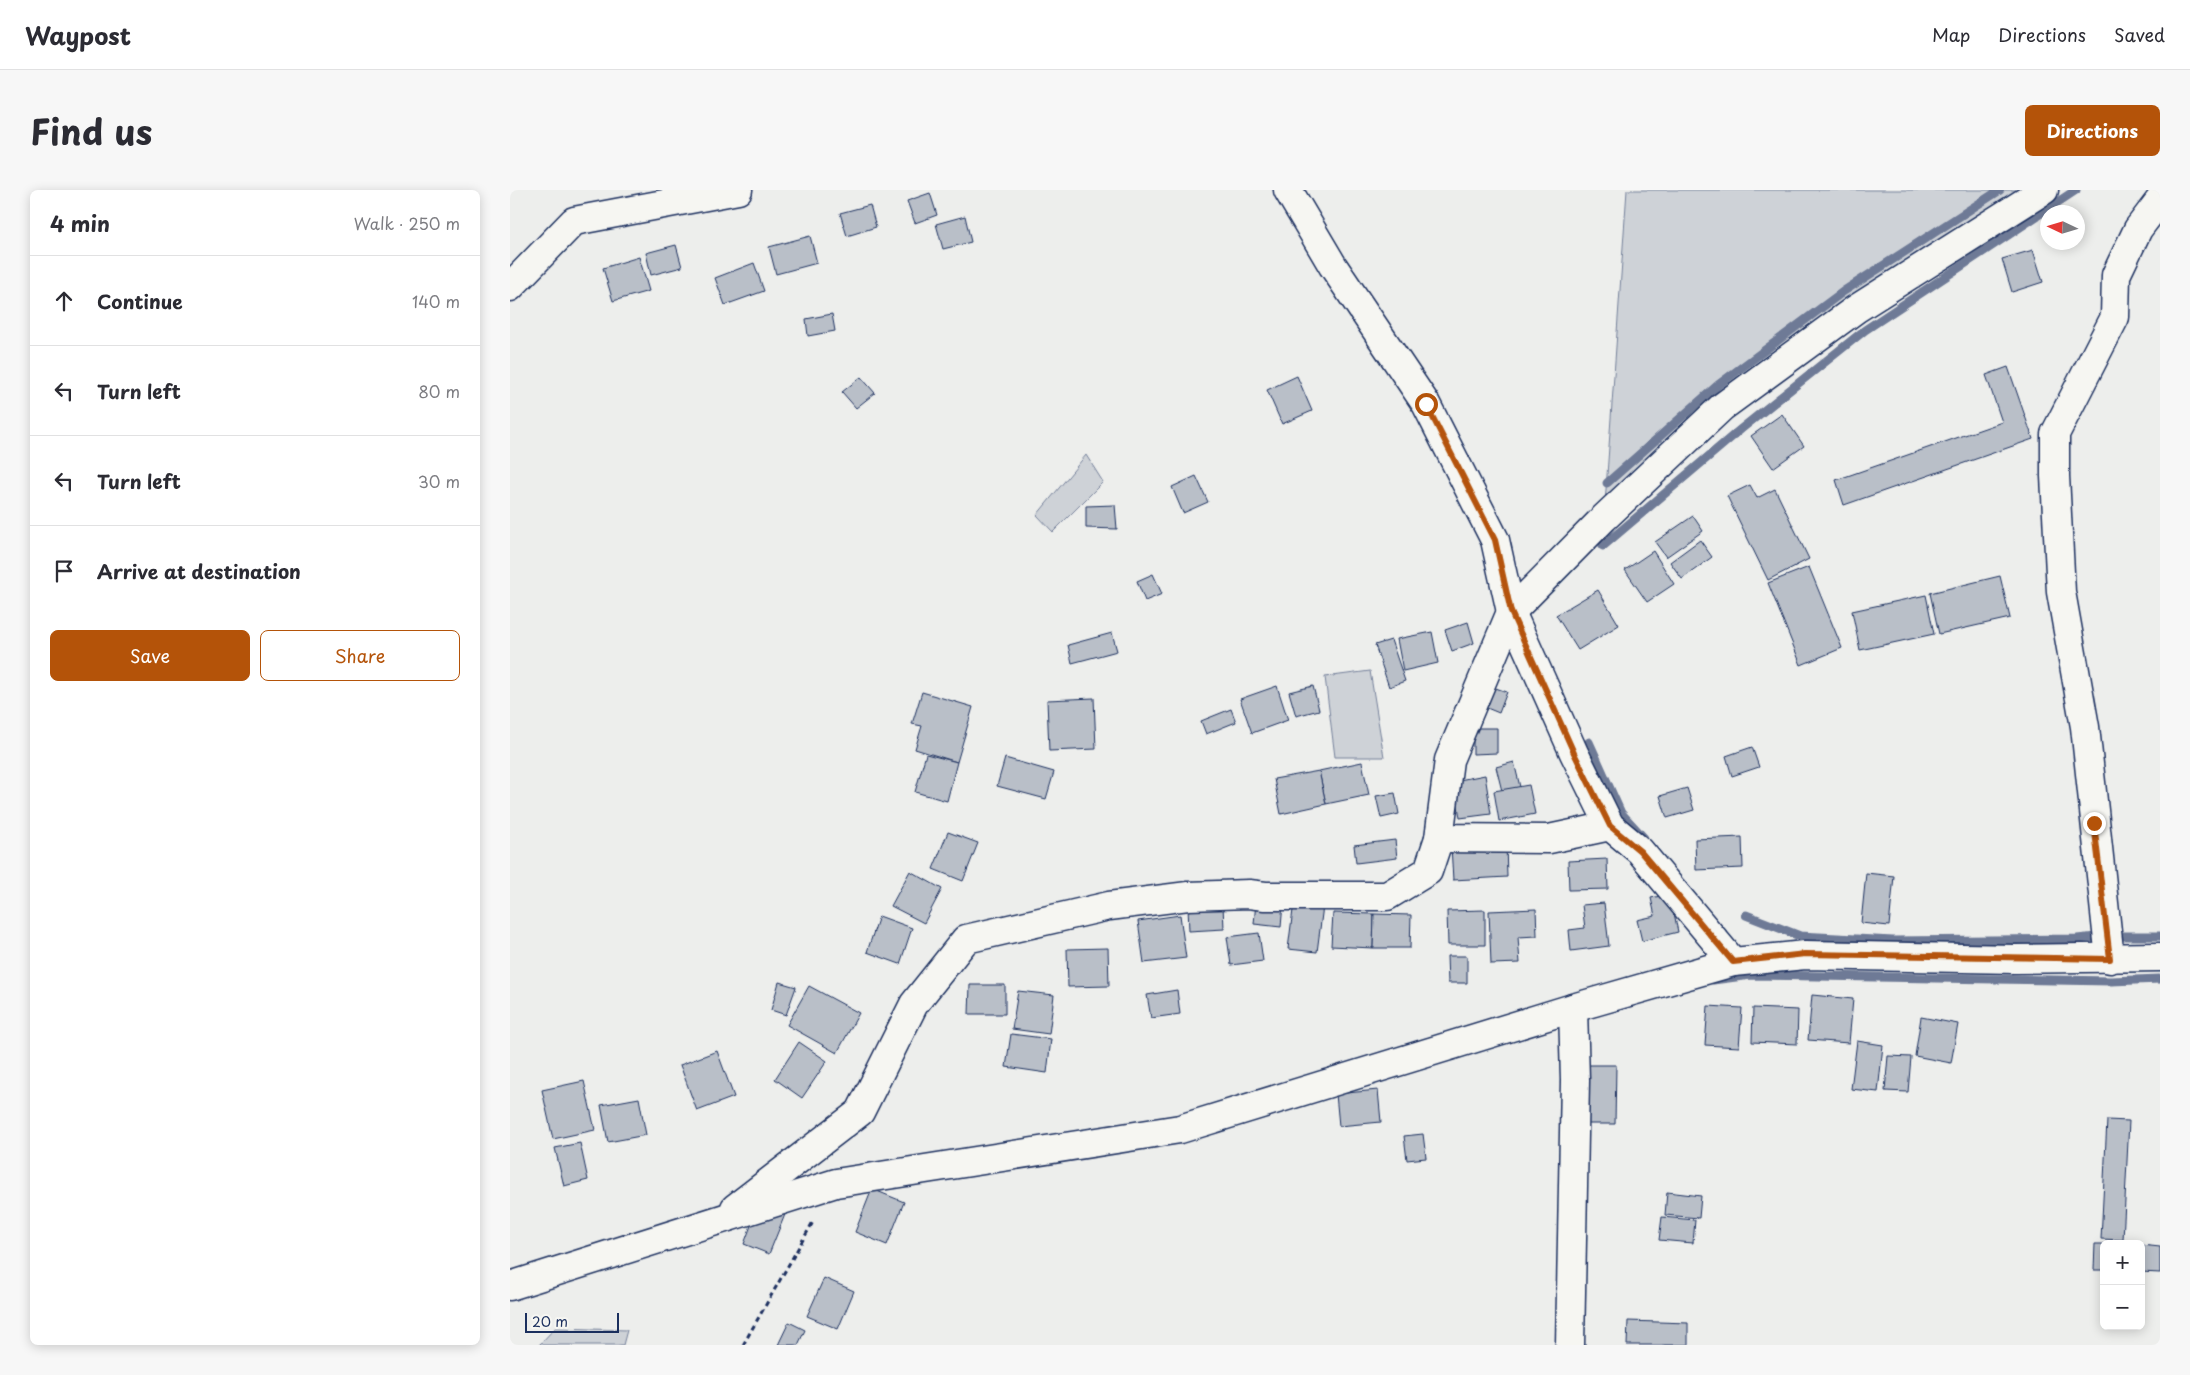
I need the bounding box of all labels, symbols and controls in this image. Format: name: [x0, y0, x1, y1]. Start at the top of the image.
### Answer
text: Waypost: [25, 17, 131, 53]
text: Map: [1932, 21, 1970, 48]
text: Directions: [1998, 21, 2086, 48]
text: Saved: [2114, 21, 2165, 48]
text: Find us: [30, 104, 152, 157]
button: Directions: [2025, 105, 2160, 156]
north arrow: [2040, 205, 2085, 250]
text: 4 min: [50, 207, 110, 239]
text: Walk · 250 m: [354, 211, 460, 235]
icon: ahead: [50, 287, 78, 315]
text: Continue: [97, 287, 183, 315]
text: 140 m: [412, 289, 460, 313]
icon: left: [50, 377, 78, 405]
text: Turn left: [97, 377, 181, 405]
text: 80 m: [418, 379, 460, 403]
route start: [1415, 393, 1438, 416]
icon: left: [50, 467, 78, 495]
text: Turn left: [97, 467, 181, 495]
text: 30 m: [418, 469, 460, 493]
icon: arrive: [50, 557, 78, 585]
text: Arrive at destination: [97, 557, 301, 585]
button: Save: [50, 630, 250, 681]
button: Share: [260, 630, 460, 681]
route end: [2083, 812, 2106, 835]
map controls: [2100, 1240, 2145, 1330]
button: +: [2100, 1240, 2145, 1285]
button: −: [2100, 1285, 2145, 1330]
scale bar: [525, 1310, 619, 1333]
text: 20 m: [532, 1311, 568, 1332]

